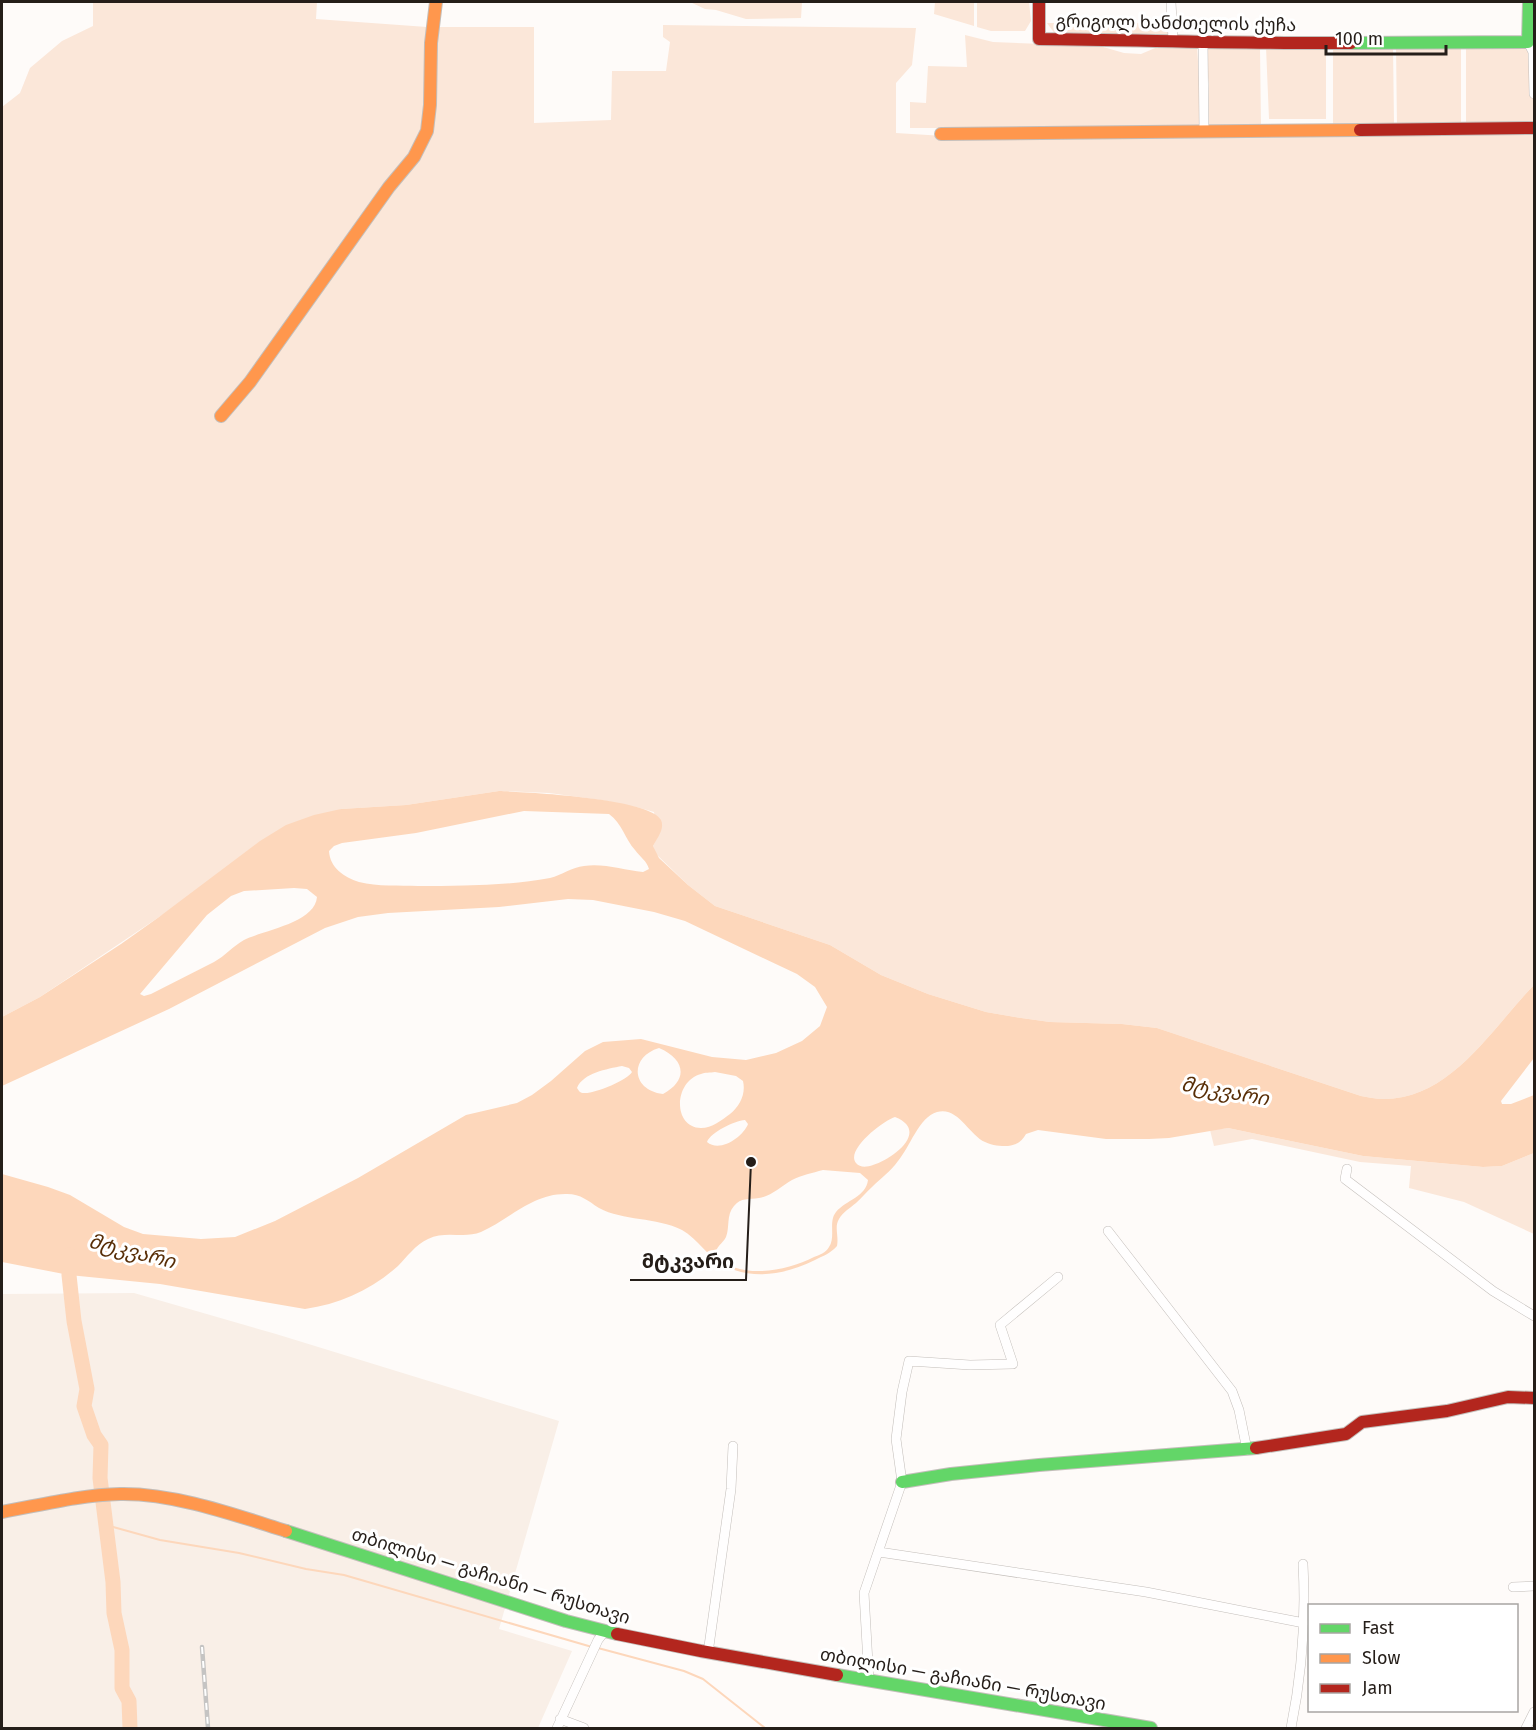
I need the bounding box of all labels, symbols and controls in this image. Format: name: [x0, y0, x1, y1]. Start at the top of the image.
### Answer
street label: გრიგოლ ხანძთელის ქუჩა: [1056, 10, 1296, 36]
scale bar: [1326, 18, 1446, 56]
text: 100 m: [1335, 28, 1383, 50]
water label: მტკვარი: [1179, 1072, 1272, 1111]
water label: მტკვარი: [86, 1229, 179, 1274]
callout: მტკვარი: [630, 1242, 746, 1280]
text: მტკვარი: [642, 1249, 734, 1273]
street label: თბილისი — გაჩიანი — რუსთავი: [349, 1523, 633, 1629]
legend: [1308, 1604, 1518, 1712]
text: Fast: [1362, 1617, 1395, 1639]
street label: თბილისი — გაჩიანი — რუსთავი: [818, 1643, 1108, 1715]
text: Slow: [1362, 1647, 1401, 1669]
text: Jam: [1362, 1677, 1393, 1699]

